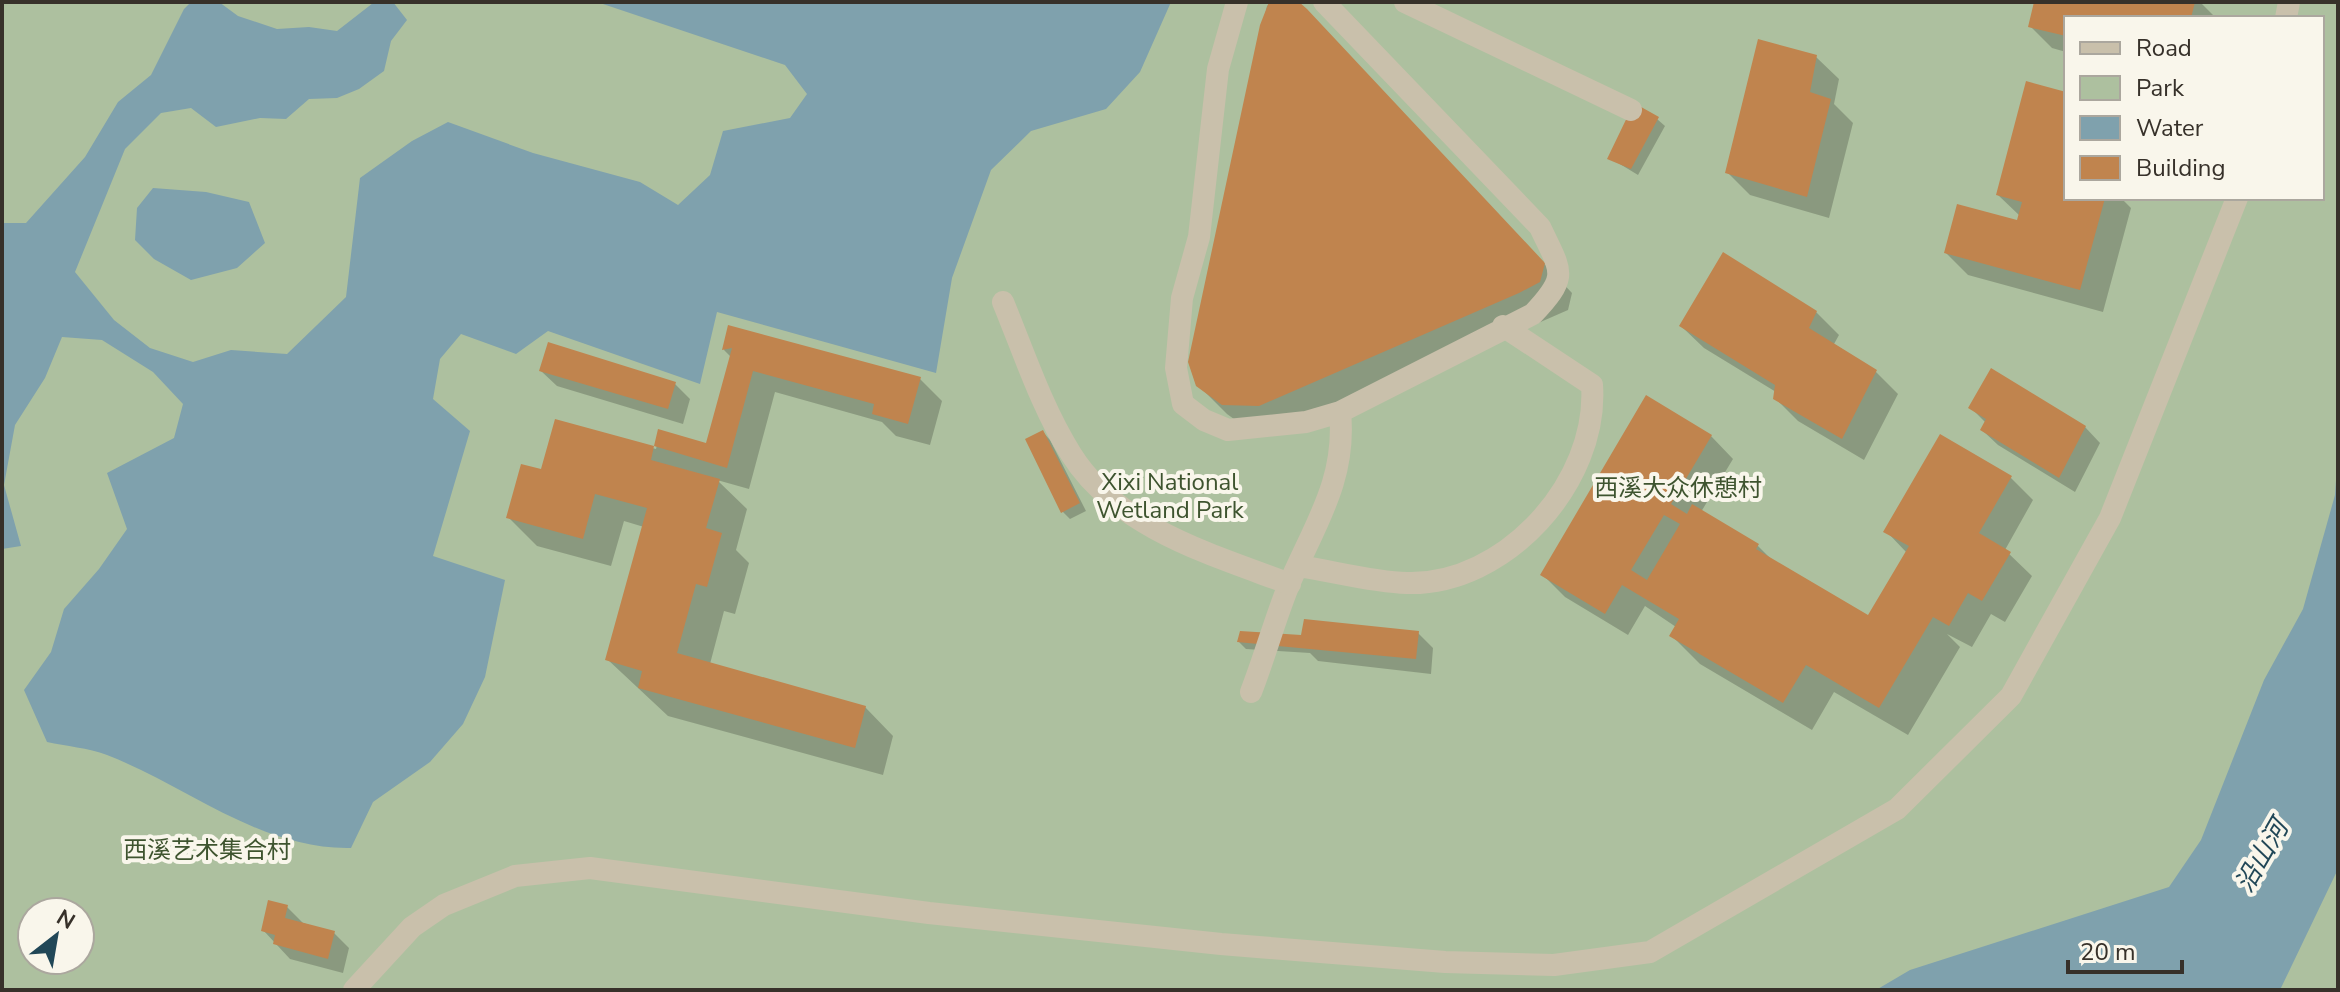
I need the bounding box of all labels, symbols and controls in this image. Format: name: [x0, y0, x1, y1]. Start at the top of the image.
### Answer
legend: [2064, 16, 2324, 200]
text: Road: [2136, 32, 2192, 64]
text: Park: [2136, 72, 2185, 104]
text: Water: [2136, 112, 2204, 144]
text: Building: [2136, 152, 2226, 184]
park label: Xixi National Wetland Park: [1096, 466, 1245, 526]
park label: 西溪大众休憩村: [1594, 472, 1762, 504]
water label: 沿山河: [2227, 809, 2299, 899]
park label: 西溪艺术集合村: [123, 834, 291, 866]
north arrow: [16, 896, 96, 976]
text: N: [51, 903, 81, 937]
scale bar: [2068, 924, 2182, 974]
text: 20 m: [2080, 936, 2136, 968]

